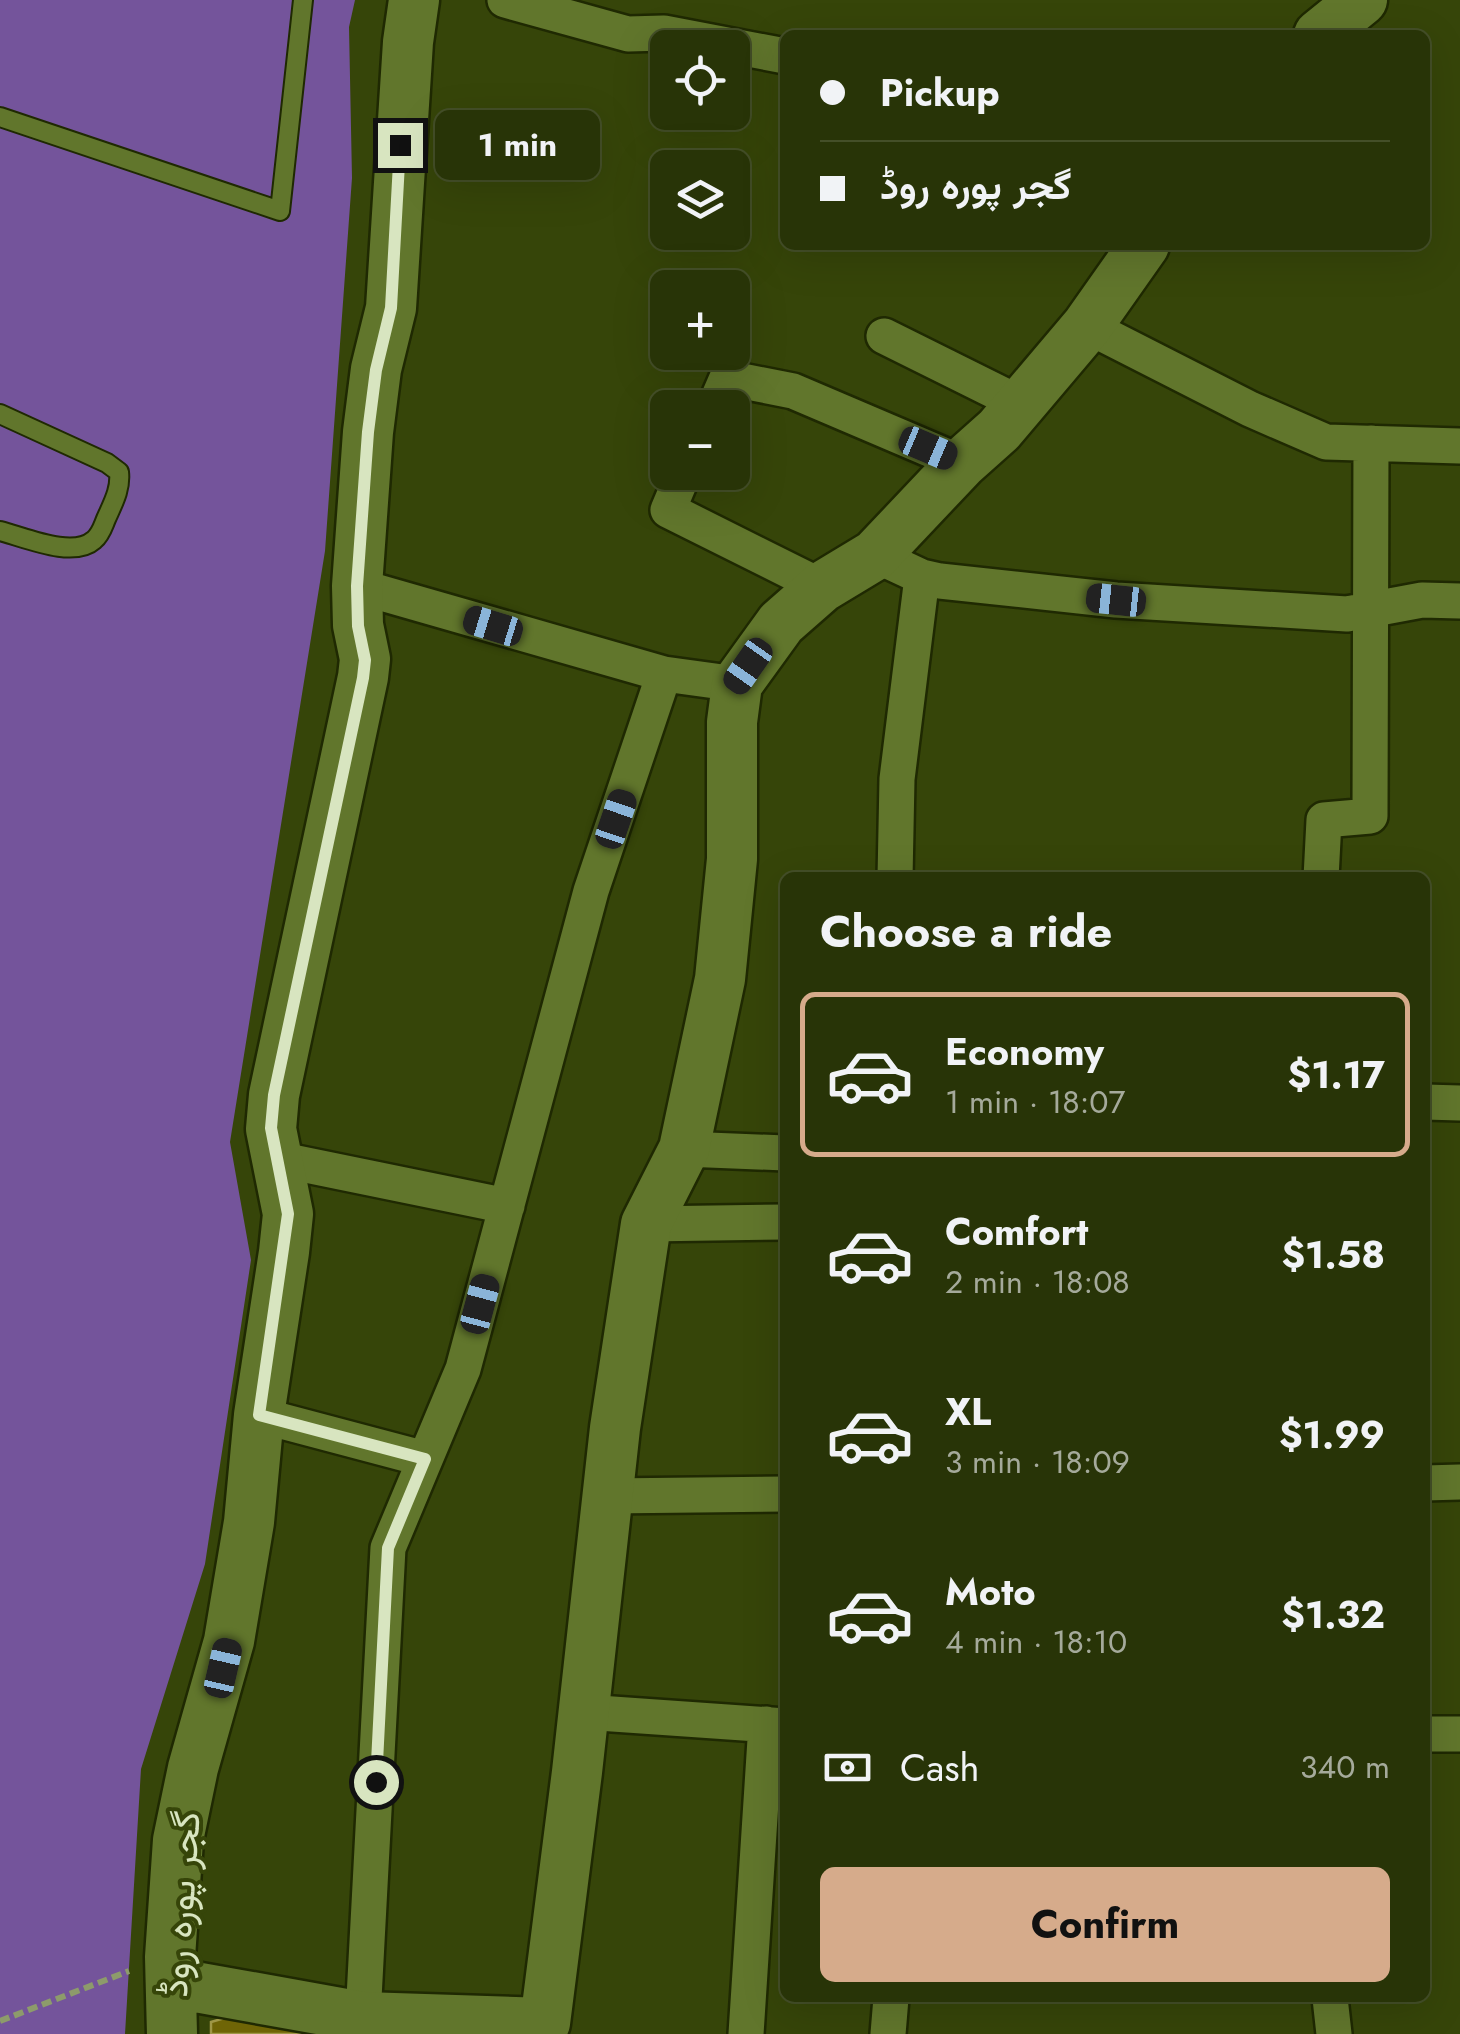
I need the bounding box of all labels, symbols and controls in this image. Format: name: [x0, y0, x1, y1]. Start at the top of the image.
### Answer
map controls: [650, 30, 750, 490]
button: locate: [650, 30, 750, 130]
text: Pickup: [880, 65, 1000, 120]
callout: 1 min: [435, 110, 600, 180]
text: 1 min: [478, 122, 557, 168]
route end: [378, 123, 423, 168]
button: layers: [650, 150, 750, 250]
text: گجر پورہ روڈ: [880, 158, 1071, 213]
button: +: [650, 270, 750, 370]
button: −: [650, 390, 750, 490]
car: [895, 422, 961, 474]
car: [1085, 582, 1147, 618]
car: [460, 603, 526, 649]
car: [719, 633, 777, 699]
car: [592, 786, 640, 852]
text: Choose a ride: [820, 899, 1112, 964]
text: Economy: [945, 1024, 1104, 1079]
icon: car: [825, 1030, 915, 1120]
text: $1.17: [1288, 1047, 1385, 1102]
text: 1 min · 18:07: [945, 1079, 1125, 1125]
text: Comfort: [945, 1204, 1088, 1259]
icon: car: [825, 1210, 915, 1300]
text: $1.58: [1281, 1227, 1385, 1282]
text: 2 min · 18:08: [945, 1259, 1130, 1305]
car: [458, 1271, 502, 1337]
text: XL: [945, 1384, 991, 1439]
icon: car: [825, 1390, 915, 1480]
text: $1.99: [1279, 1407, 1385, 1462]
text: 3 min · 18:09: [945, 1439, 1130, 1485]
text: Moto: [945, 1564, 1036, 1619]
icon: car: [825, 1570, 915, 1660]
text: $1.32: [1281, 1587, 1385, 1642]
text: 4 min · 18:10: [945, 1619, 1127, 1665]
car: [202, 1635, 244, 1701]
icon: cash: [820, 1740, 875, 1795]
text: Cash: [900, 1740, 980, 1795]
text: 340 m: [1300, 1744, 1390, 1790]
route start: [354, 1760, 399, 1805]
street label: گجر پورہ روڈ: [146, 1809, 214, 1999]
button: Confirm: [820, 1867, 1390, 1982]

